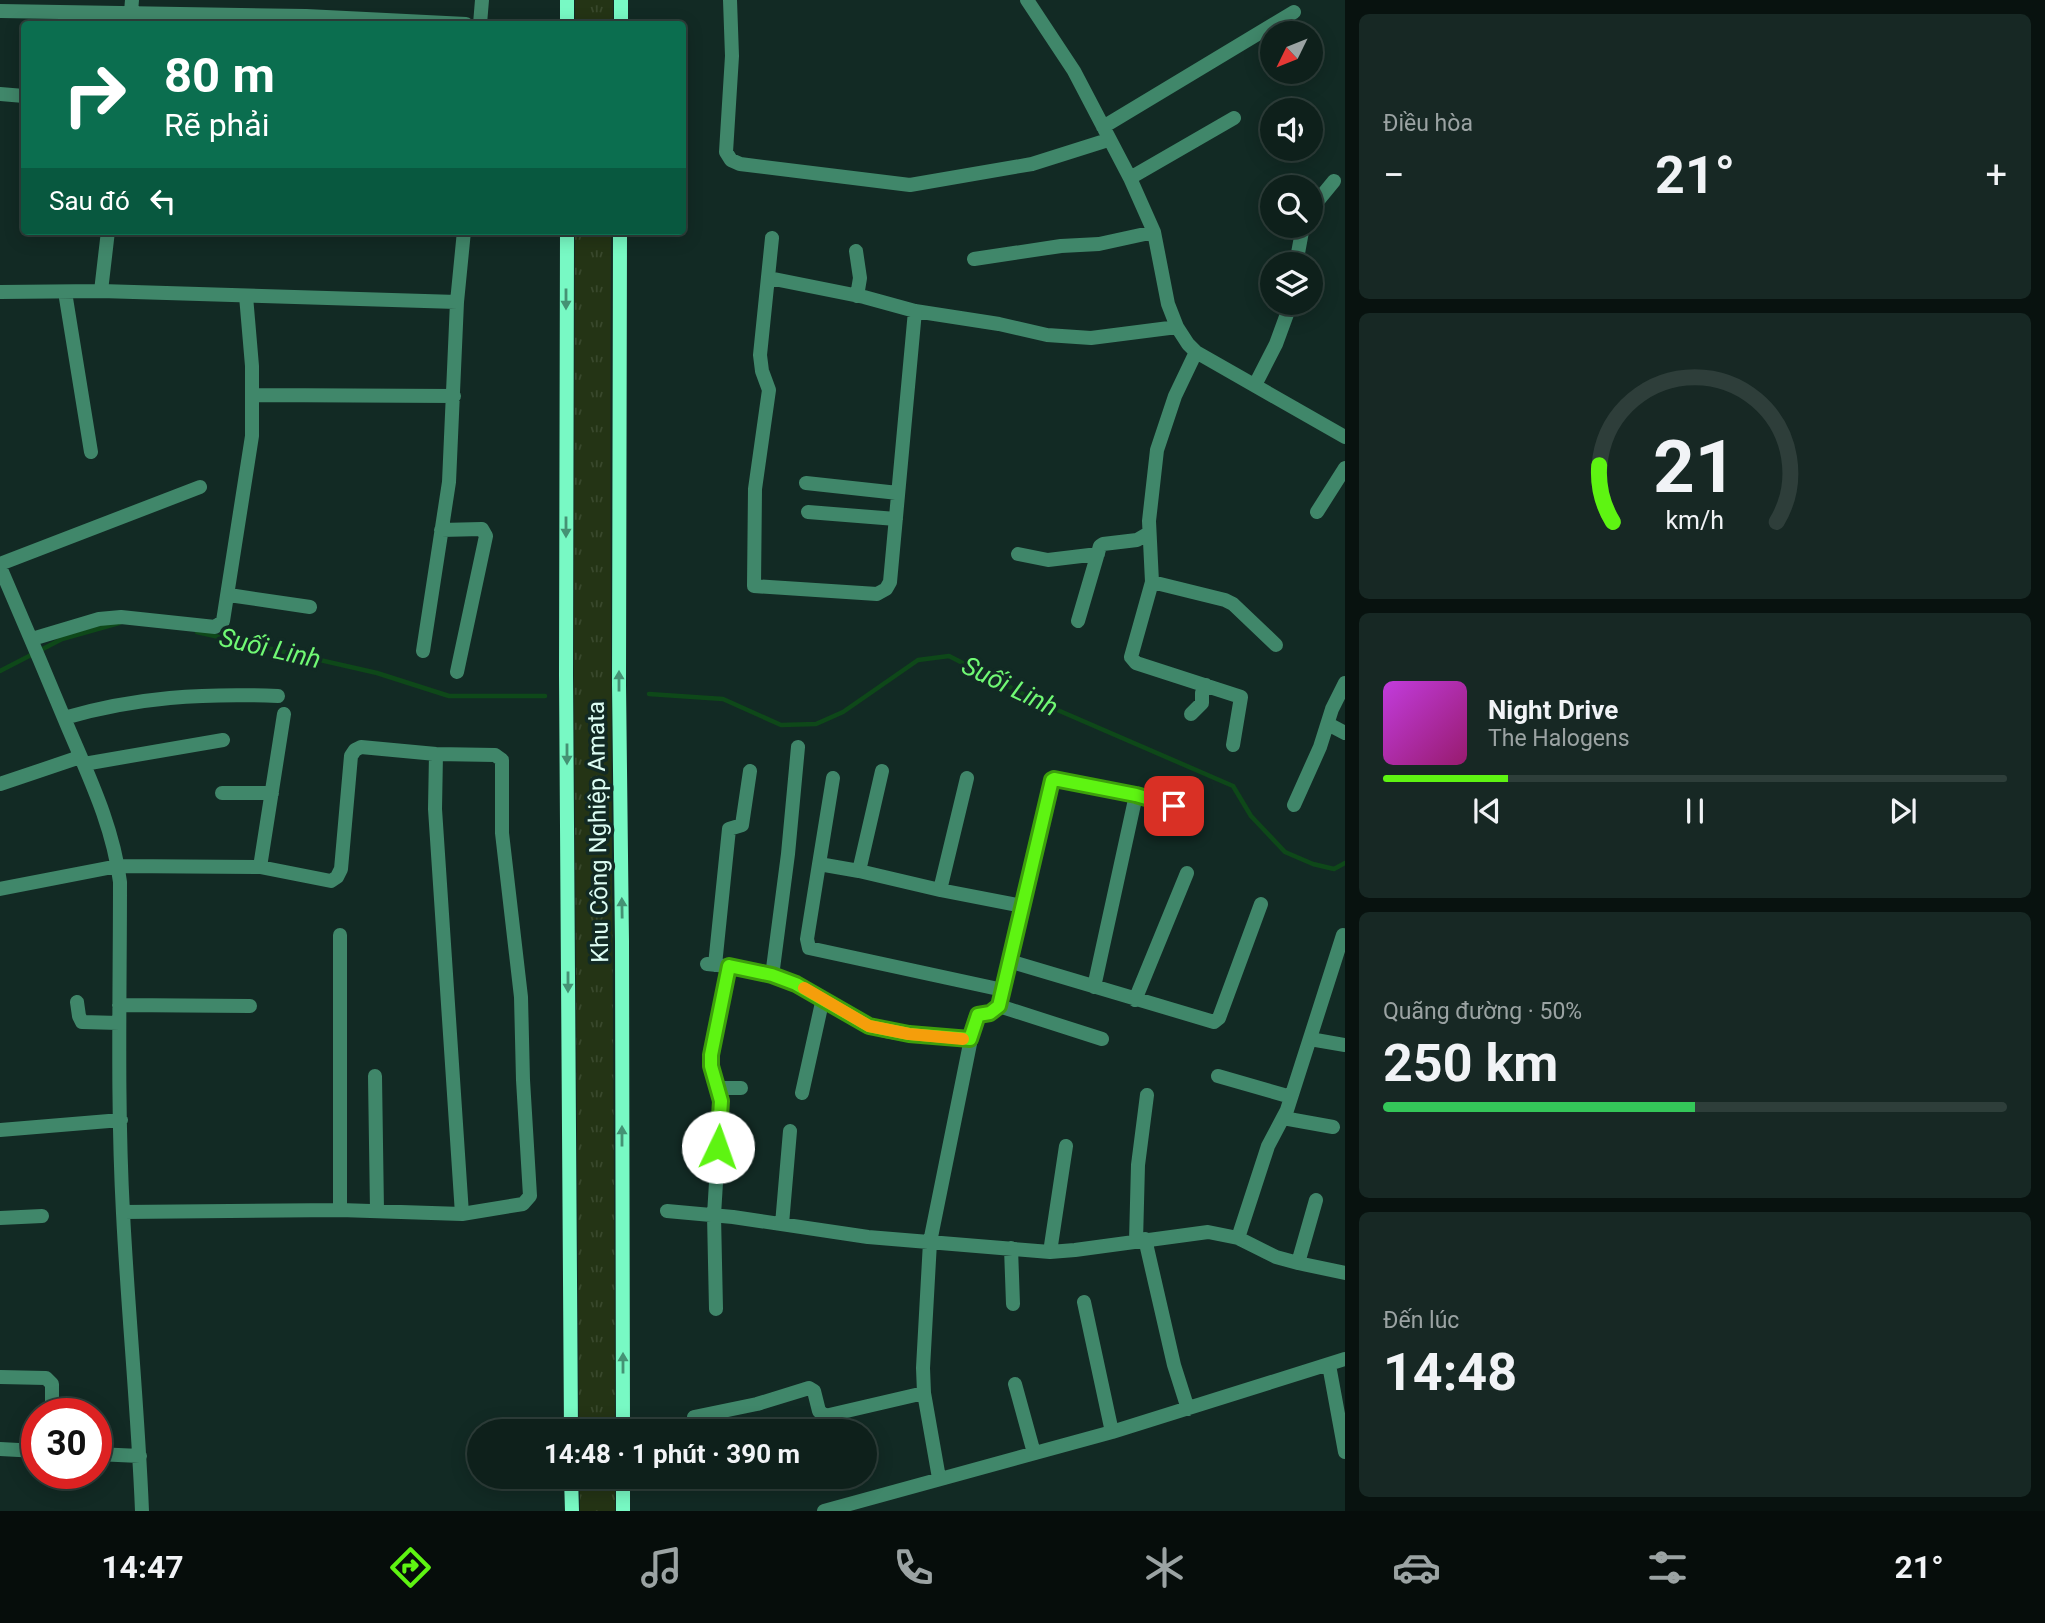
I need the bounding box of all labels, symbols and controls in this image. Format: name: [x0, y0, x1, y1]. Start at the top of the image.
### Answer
north arrow: [1260, 21, 1323, 84]
map controls: [1260, 21, 1323, 315]
text: 80 m: [164, 47, 275, 104]
icon: right: [49, 49, 140, 140]
button: sound: [1260, 98, 1323, 161]
text: Rẽ phải: [164, 106, 269, 144]
text: Điều hòa: [1383, 110, 1473, 137]
text: 21°: [1655, 145, 1735, 206]
text: −: [1383, 153, 1405, 197]
text: +: [1985, 153, 2007, 197]
button: search: [1260, 175, 1323, 238]
icon: left: [144, 182, 182, 220]
text: Sau đó: [49, 186, 130, 216]
button: layers: [1260, 252, 1323, 315]
one-way arrow: [561, 288, 572, 310]
text: 21: [1653, 425, 1737, 511]
text: km/h: [1666, 506, 1724, 535]
one-way arrow: [560, 516, 572, 538]
water label: Suối Linh: [216, 622, 324, 674]
water label: Suối Linh: [957, 650, 1063, 722]
one-way arrow: [613, 670, 625, 692]
text: Night Drive: [1488, 695, 1618, 725]
street label: Khu Công Nghiệp Amata: [582, 701, 614, 963]
text: The Halogens: [1488, 725, 1630, 752]
one-way arrow: [561, 743, 573, 765]
pin: [1144, 776, 1204, 836]
icon: arrive: [1155, 787, 1193, 825]
icon: previous: [1468, 792, 1506, 830]
icon: pause: [1676, 792, 1714, 830]
icon: next: [1884, 792, 1922, 830]
one-way arrow: [616, 897, 628, 919]
one-way arrow: [562, 971, 574, 993]
text: Quãng đường · 50%: [1383, 998, 1582, 1025]
text: 250 km: [1383, 1033, 1558, 1094]
position arrow: [681, 1110, 755, 1184]
one-way arrow: [616, 1125, 628, 1147]
text: Đến lúc: [1383, 1307, 1459, 1334]
text: 14:48: [1383, 1342, 1517, 1403]
one-way arrow: [617, 1352, 629, 1374]
speed limit sign: 30: [21, 1398, 112, 1489]
text: 14:48 · 1 phút · 390 m: [544, 1439, 800, 1469]
icon: directions: [386, 1543, 435, 1592]
icon: music: [637, 1543, 686, 1592]
icon: phone: [889, 1543, 938, 1592]
icon: climate: [1140, 1543, 1189, 1592]
icon: car: [1392, 1543, 1441, 1592]
icon: filters: [1643, 1543, 1692, 1592]
text: 14:47: [101, 1548, 184, 1586]
text: 21°: [1895, 1548, 1944, 1586]

